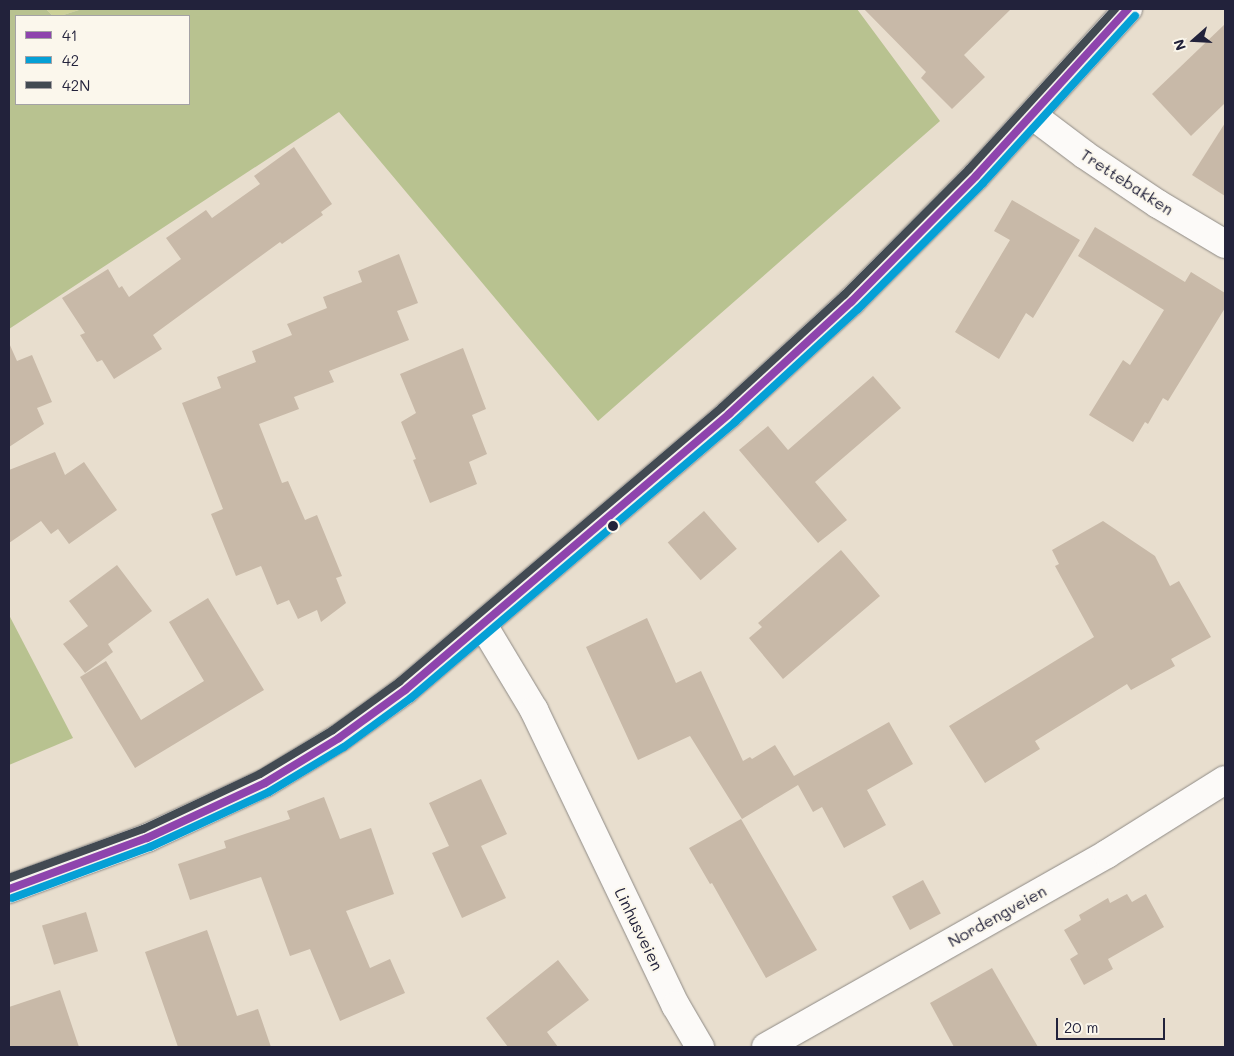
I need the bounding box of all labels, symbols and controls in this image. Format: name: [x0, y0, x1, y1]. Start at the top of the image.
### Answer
legend: [15, 15, 190, 105]
north arrow: [1169, 15, 1219, 65]
text: 41: [62, 25, 78, 45]
text: N: [1169, 37, 1190, 53]
text: 42: [62, 50, 79, 70]
text: 42N: [62, 75, 90, 95]
street label: Trettebakken: [1077, 145, 1177, 219]
unlabelled marker: [608, 521, 618, 531]
street label: Nordengveien: [944, 881, 1050, 951]
street label: Linhusveien: [611, 884, 667, 974]
scale bar: [1059, 1008, 1168, 1040]
text: 20 m: [1064, 1017, 1098, 1037]

